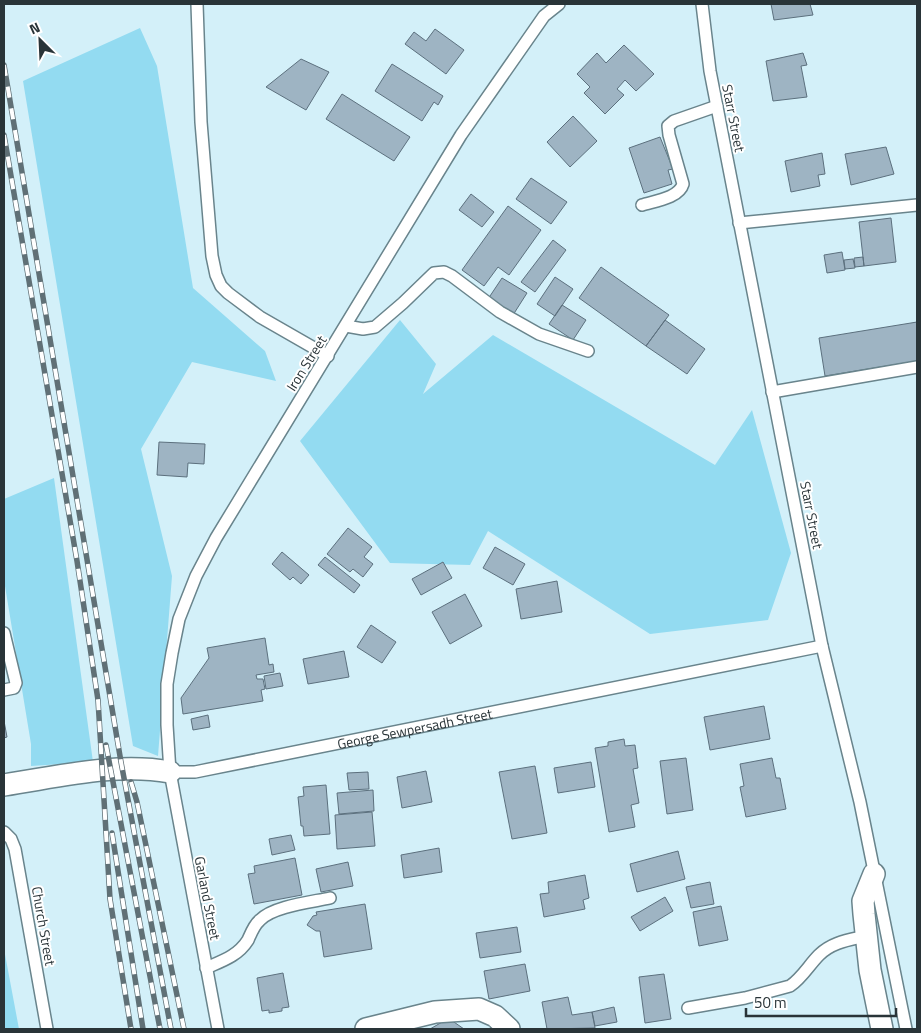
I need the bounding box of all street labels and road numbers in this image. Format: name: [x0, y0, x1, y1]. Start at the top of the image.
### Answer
street label: Starr Street: [717, 82, 751, 154]
street label: Iron Street: [281, 331, 331, 395]
street label: Starr Street: [795, 479, 829, 551]
street label: George Sewpersadh Street: [335, 702, 494, 754]
street label: Garland Street: [190, 854, 226, 942]
street label: Church Street: [27, 885, 61, 967]

